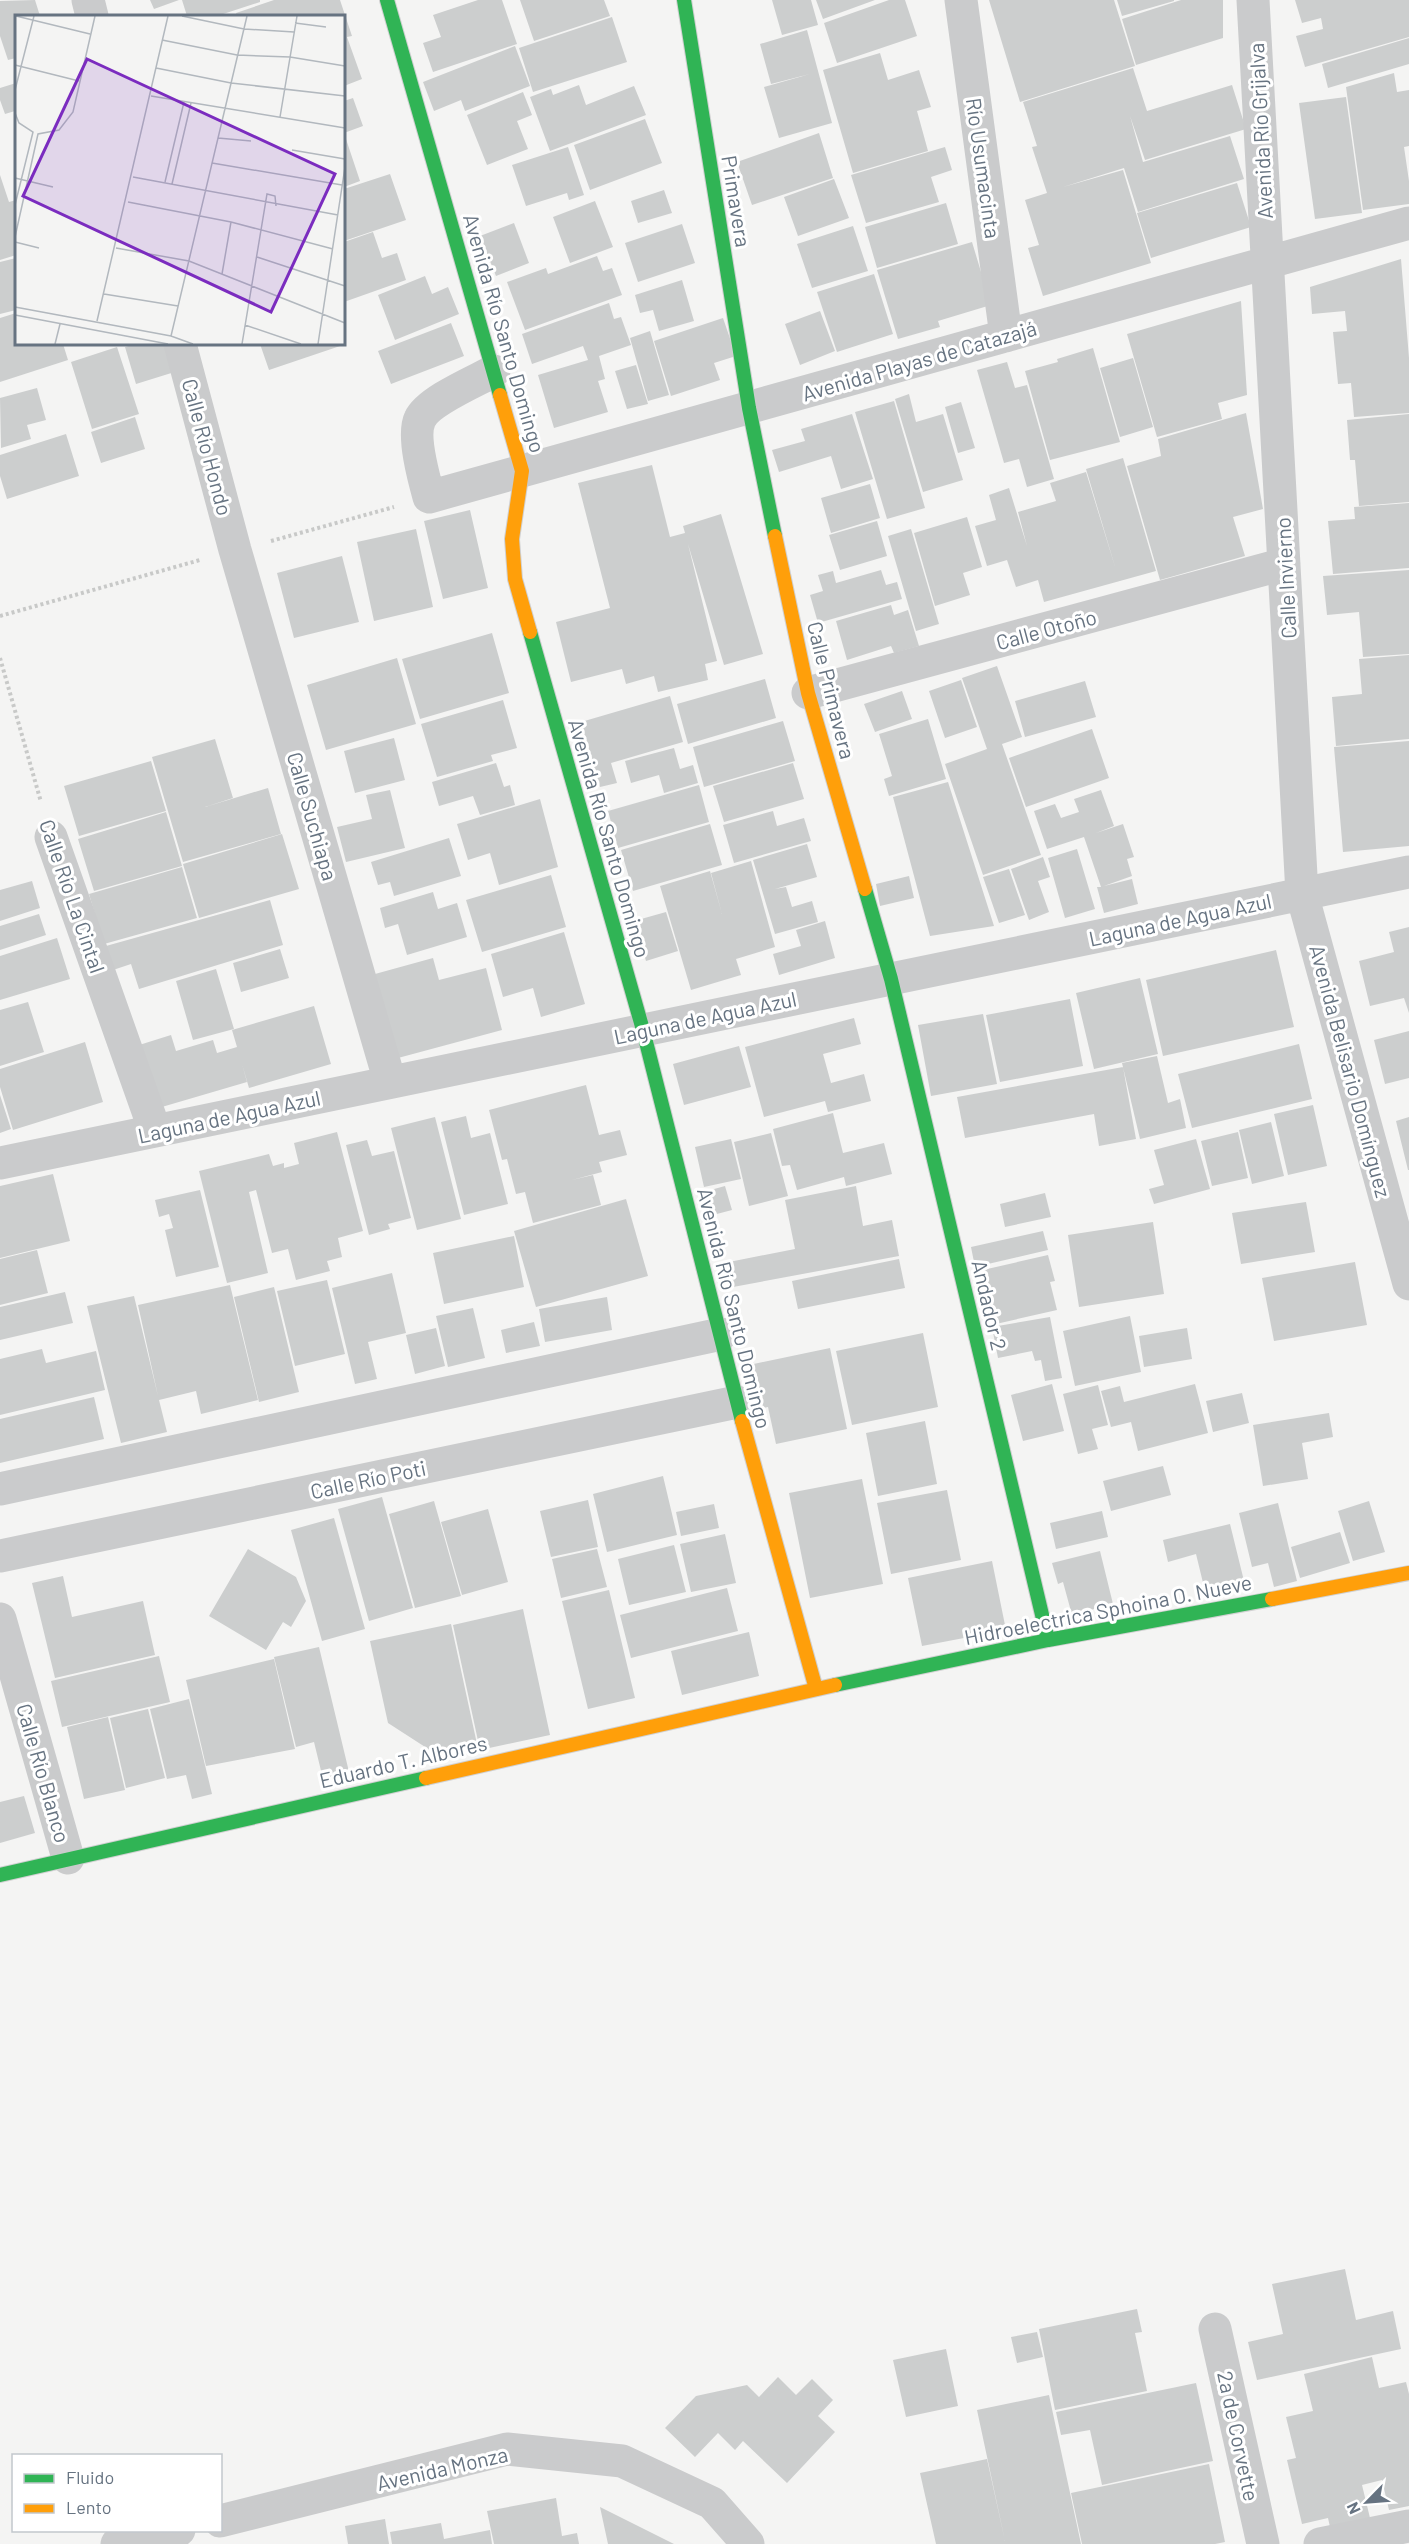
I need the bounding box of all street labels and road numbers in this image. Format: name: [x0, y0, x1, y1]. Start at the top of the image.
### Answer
street label: Avenida Río Grijalva: [1243, 42, 1277, 220]
street label: Río Usumacinta: [962, 96, 1006, 240]
street label: Primavera: [717, 153, 757, 249]
street label: Avenida Río Santo Domingo: [459, 211, 551, 455]
street label: Avenida Playas de Catazajá: [799, 315, 1039, 405]
street label: Calle Río Hondo: [178, 376, 238, 518]
street label: Calle Invierno: [1269, 517, 1301, 639]
street label: Calle Otoño: [993, 604, 1099, 654]
street label: Calle Primavera: [803, 619, 861, 761]
street label: Avenida Río Santo Domingo: [564, 716, 656, 960]
street label: Calle Suchiapa: [283, 749, 343, 883]
street label: Calle Río La Cintal: [35, 816, 111, 976]
street label: Laguna de Agua Azul: [1086, 887, 1274, 951]
street label: Avenida Belisario Domínguez: [1305, 942, 1397, 1200]
street label: Laguna de Agua Azul: [611, 985, 799, 1049]
street label: Laguna de Agua Azul: [135, 1084, 323, 1148]
street label: Avenida Río Santo Domingo: [693, 1185, 777, 1431]
street label: Andador 2: [967, 1257, 1013, 1353]
street label: Calle Río Poti: [308, 1455, 428, 1503]
street label: Hidroelectrica Sphoina O. Nueve: [962, 1569, 1254, 1649]
street label: Calle Río Blanco: [12, 1701, 76, 1845]
street label: Eduardo T. Albores: [317, 1730, 489, 1792]
street label: 2a de Corvette: [1213, 2369, 1265, 2503]
street label: Avenida Monza: [374, 2441, 510, 2495]

